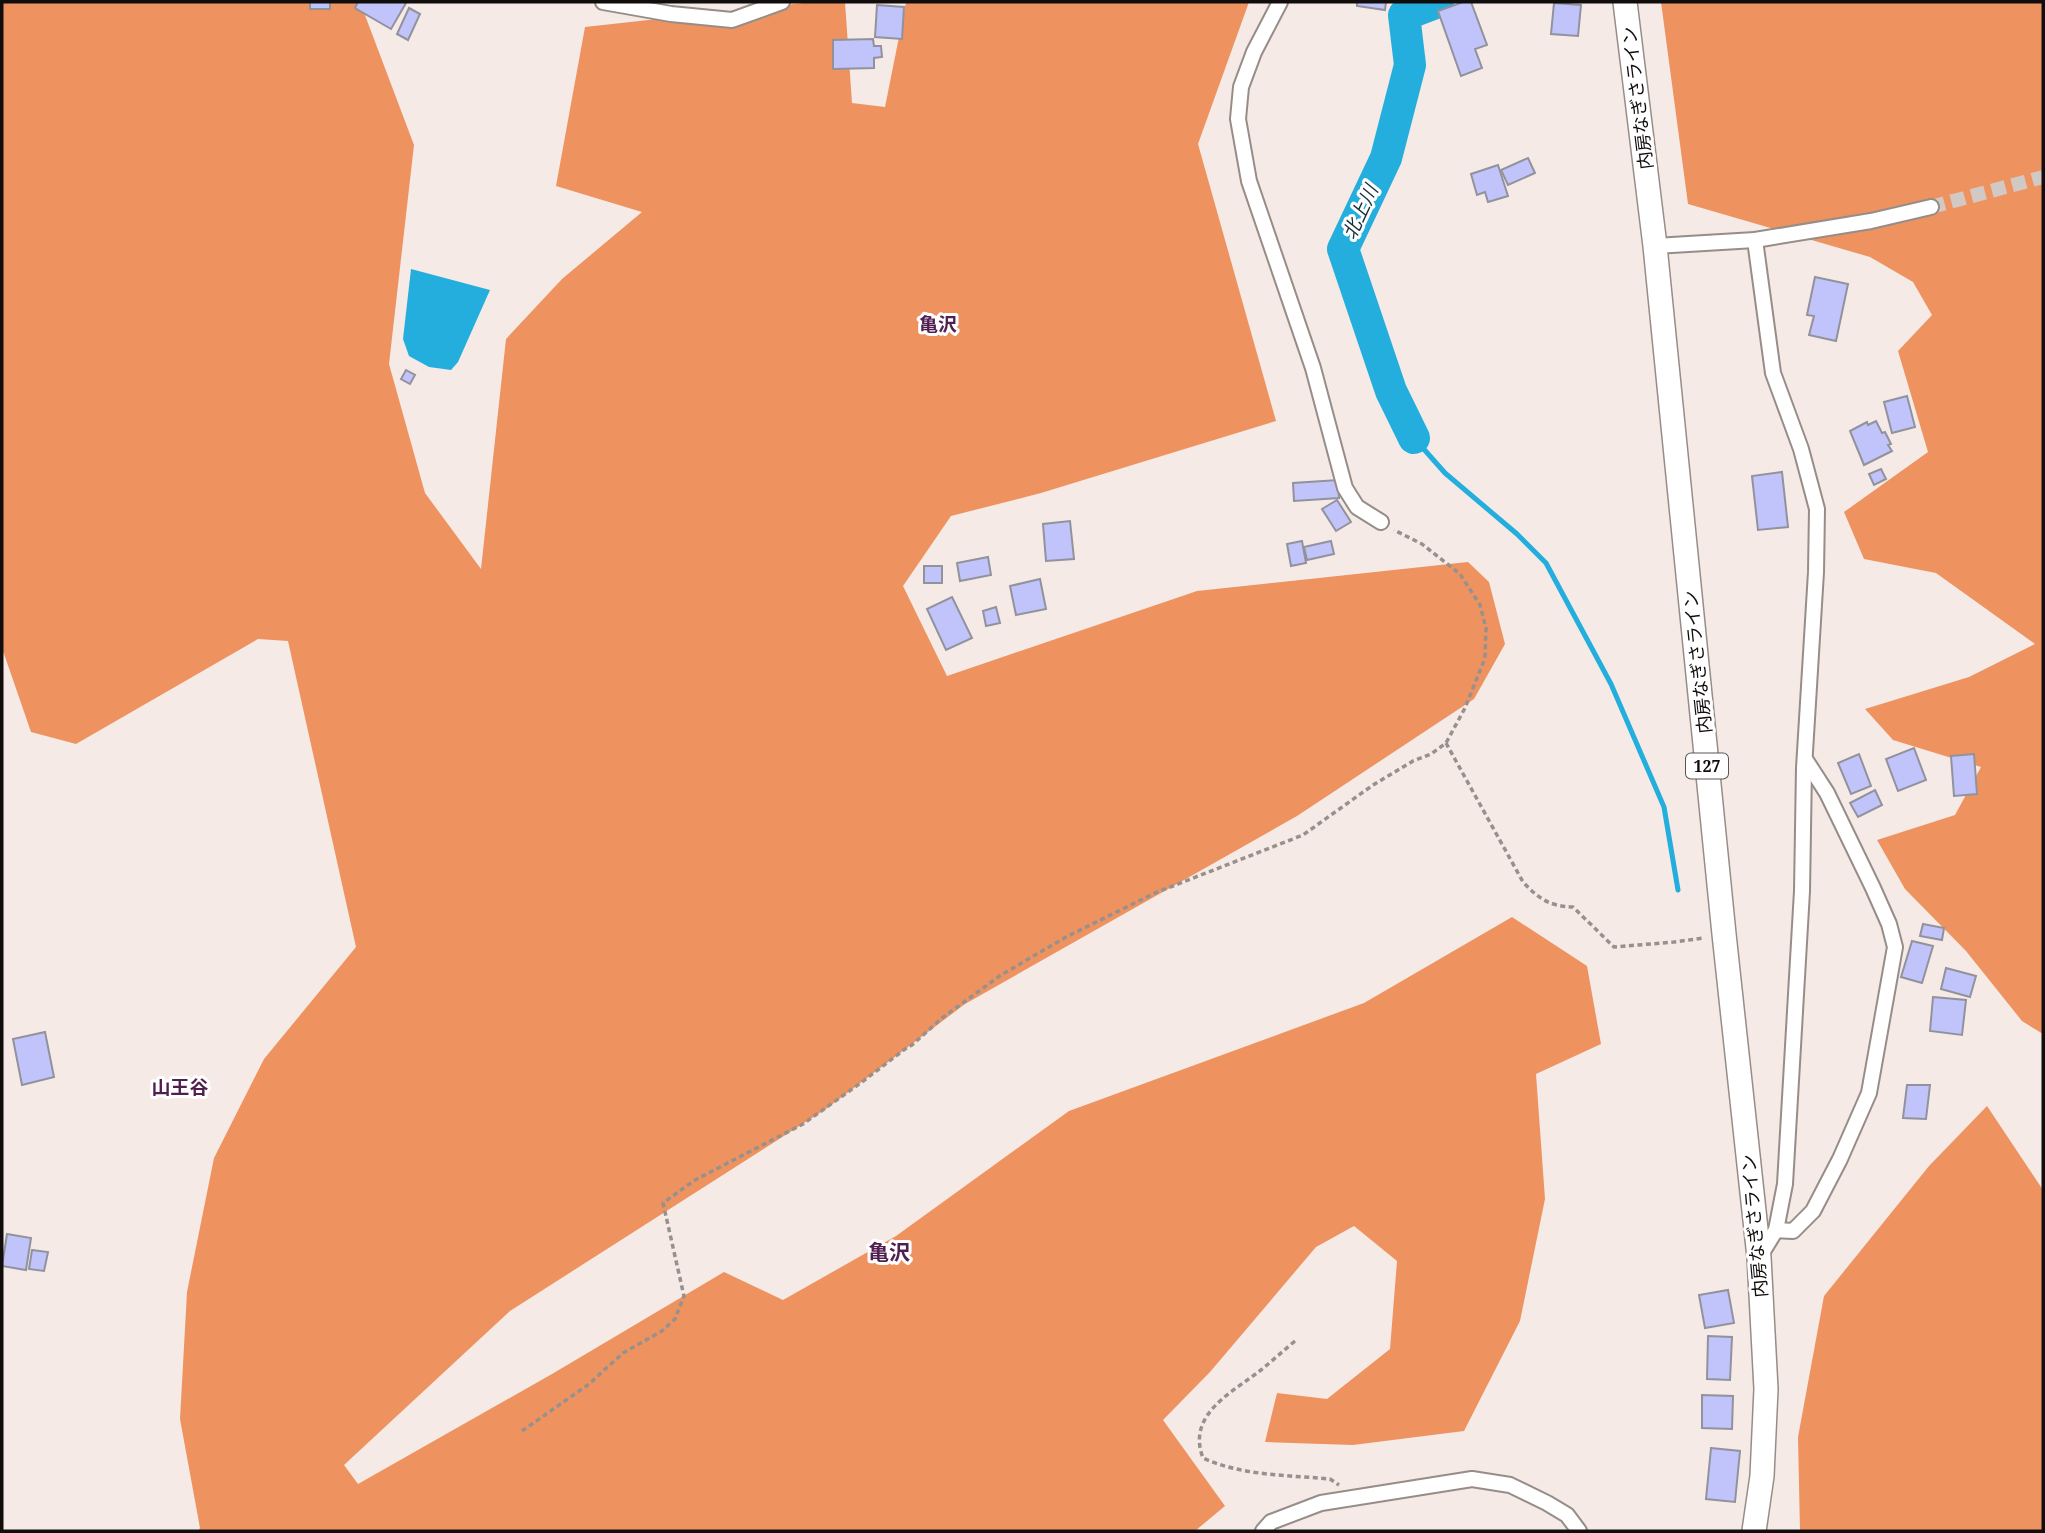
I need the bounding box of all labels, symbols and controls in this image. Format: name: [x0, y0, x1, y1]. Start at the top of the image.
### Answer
street label: 内房なぎさライン: [1616, 25, 1658, 171]
water label: 北上川: [1336, 179, 1385, 243]
district label: 亀沢: [919, 311, 957, 337]
street label: 内房なぎさライン: [1678, 589, 1716, 735]
road number: 127: [1686, 754, 1728, 778]
district label: 山王谷: [151, 1074, 209, 1100]
street label: 内房なぎさライン: [1736, 1153, 1772, 1299]
district label: 亀沢: [868, 1238, 910, 1266]

